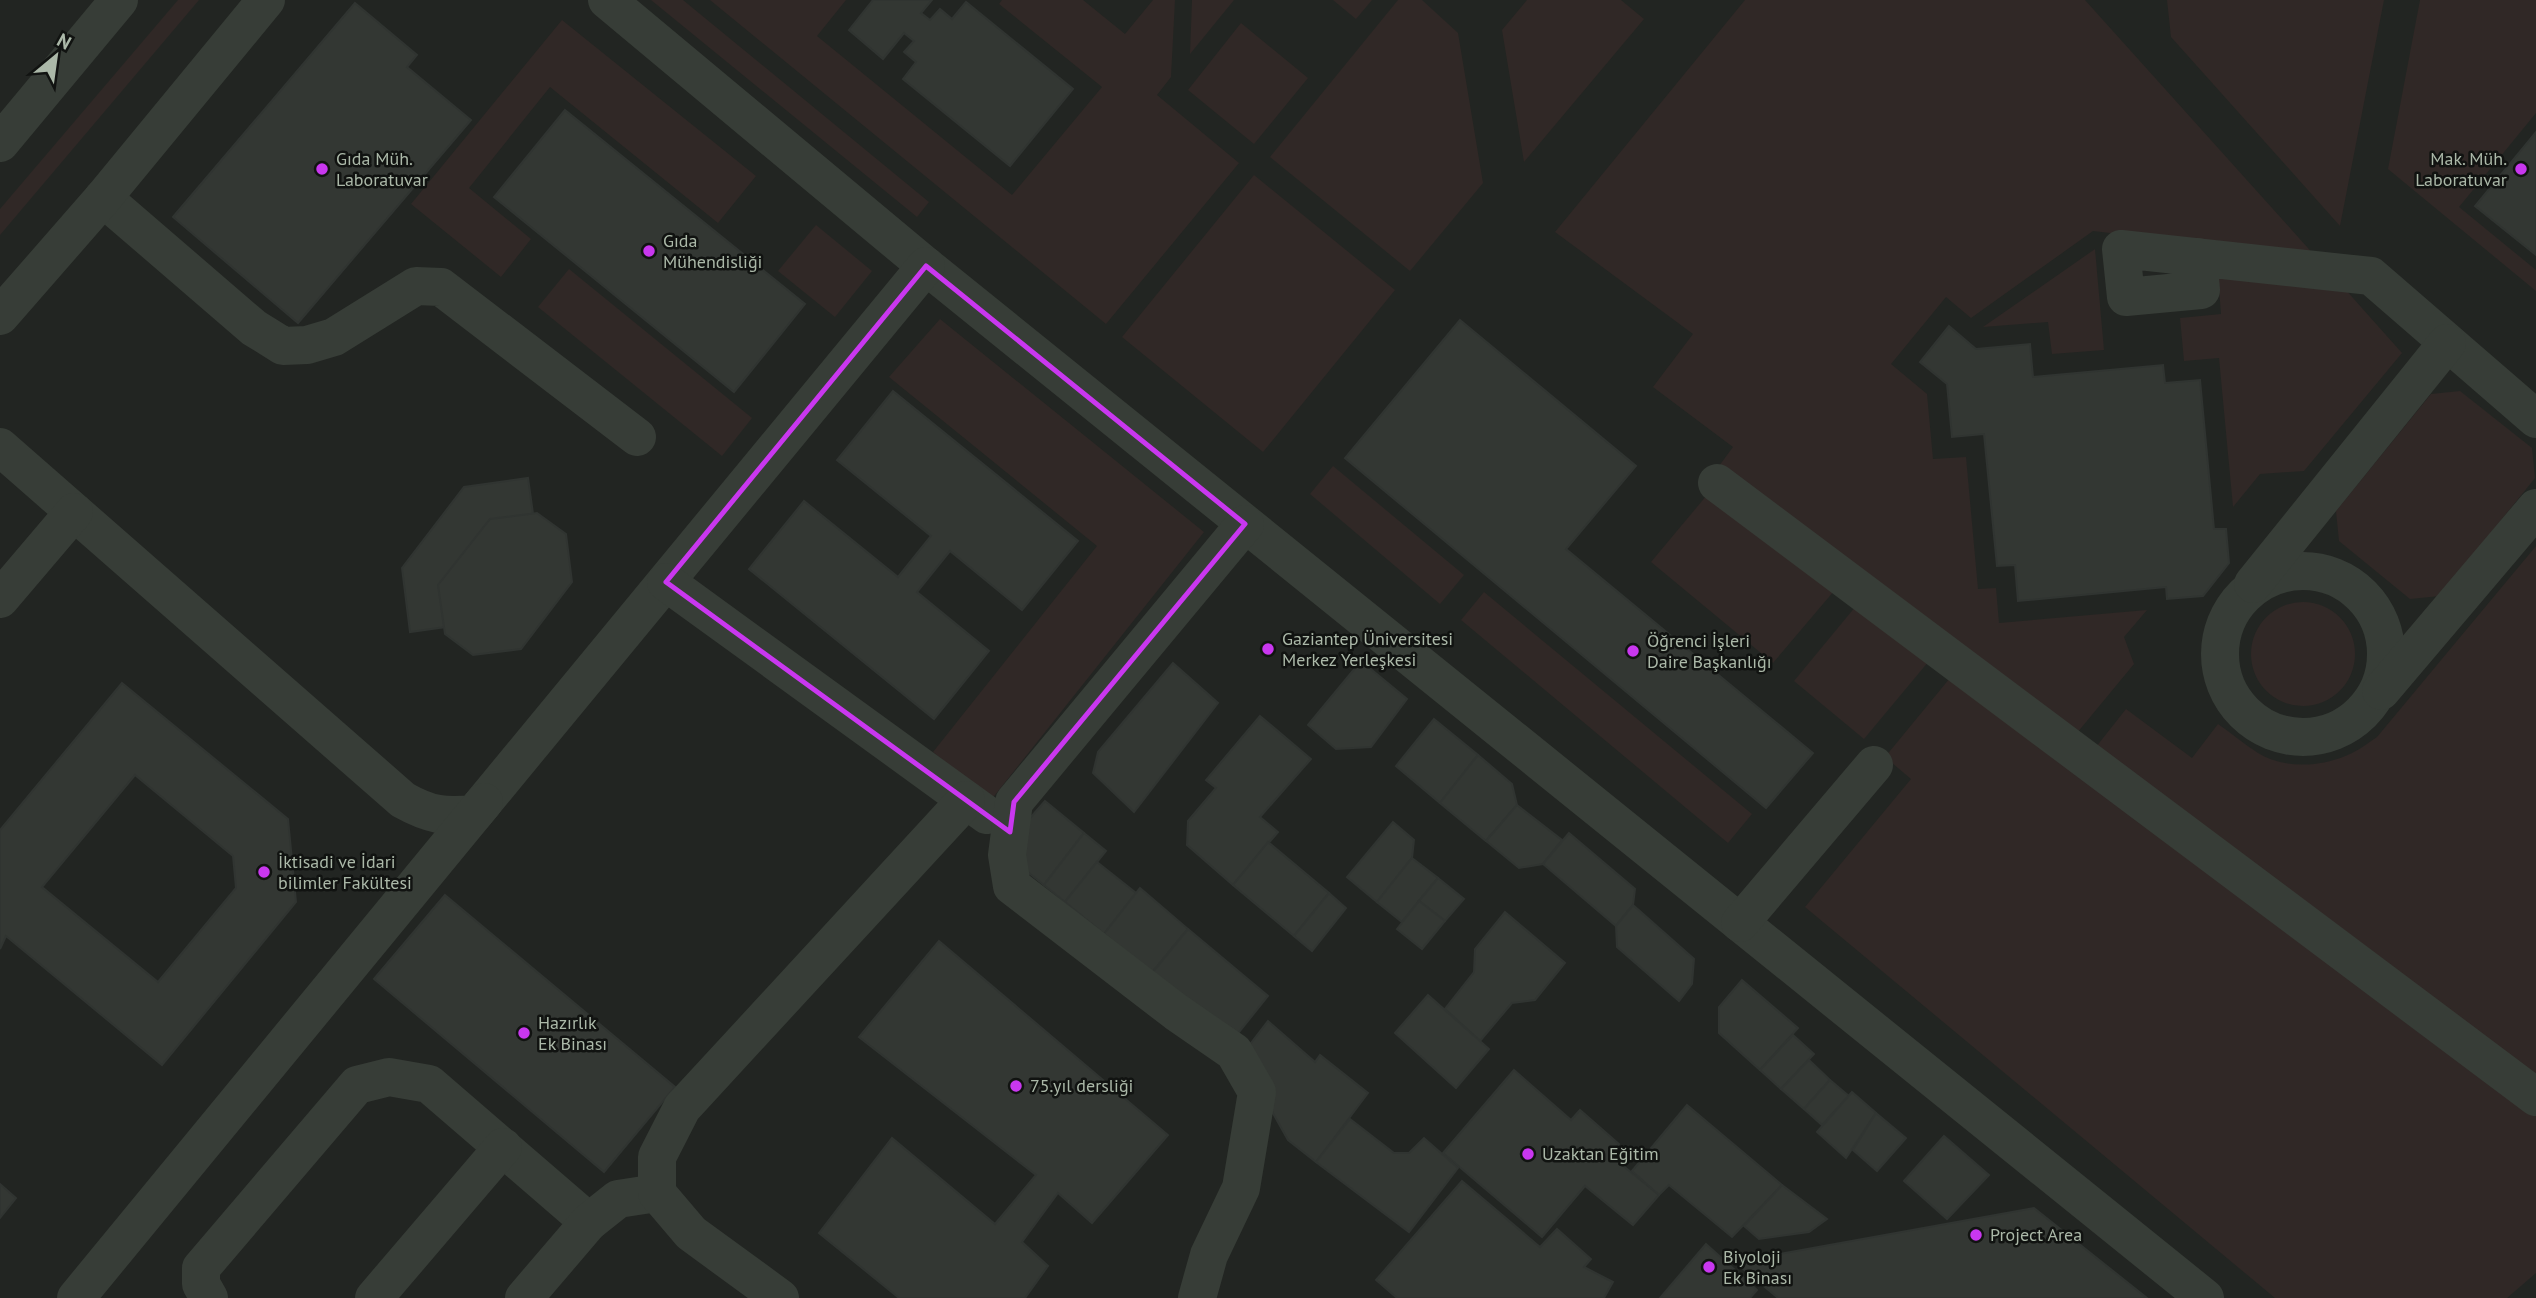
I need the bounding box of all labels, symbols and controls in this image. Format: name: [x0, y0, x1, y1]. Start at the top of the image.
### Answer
north arrow: [21, 21, 91, 91]
text: N: [53, 28, 76, 55]
place label: Gıda Müh. Laboratuvar: [336, 147, 428, 191]
place label: Mak. Müh. Laboratuvar: [2415, 147, 2507, 191]
marker: Gıda Müh. Laboratuvar: [314, 161, 330, 177]
marker: Mak. Müh. Laboratuvar: [2513, 161, 2529, 177]
place label: Gıda Mühendisliği: [663, 229, 762, 273]
marker: Gıda Mühendisliği: [641, 243, 657, 259]
place label: Gaziantep Üniversitesi Merkez Yerleşkesi: [1282, 627, 1453, 671]
place label: Öğrenci İşleri Daire Başkanlığı: [1647, 629, 1772, 673]
marker: Gaziantep Üniversitesi Merkez Yerleşkesi: [1260, 641, 1276, 657]
marker: Öğrenci İşleri Daire Başkanlığı: [1625, 643, 1641, 659]
place label: İktisadi ve İdari bilimler Fakültesi: [278, 850, 412, 894]
marker: İktisadi ve İdari bilimler Fakültesi: [256, 864, 272, 880]
place label: Hazırlık Ek Binası: [538, 1011, 607, 1055]
marker: Hazırlık Ek Binası: [516, 1025, 532, 1041]
place label: 75.yıl dersliği: [1030, 1074, 1133, 1097]
marker: 75.yıl dersliği: [1008, 1078, 1024, 1094]
place label: Uzaktan Eğitim: [1542, 1142, 1659, 1165]
marker: Uzaktan Eğitim: [1520, 1146, 1536, 1162]
place label: Project Area: [1990, 1223, 2082, 1246]
marker: Project Area: [1968, 1227, 1984, 1243]
place label: Biyoloji Ek Binası: [1723, 1245, 1792, 1289]
marker: Biyoloji Ek Binası: [1701, 1259, 1717, 1275]

